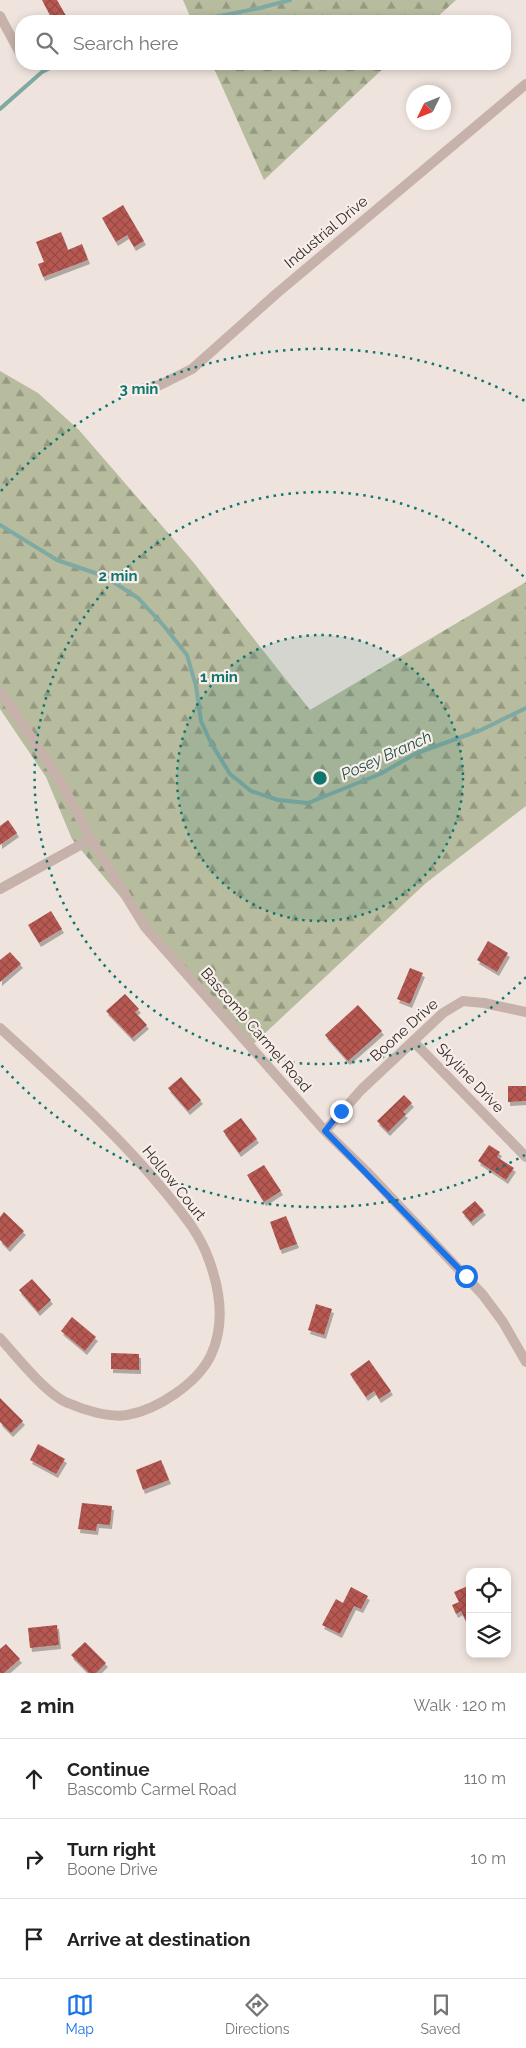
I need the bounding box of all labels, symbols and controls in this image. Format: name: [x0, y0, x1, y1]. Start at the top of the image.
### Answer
search box: [15, 15, 511, 70]
icon: search: [33, 29, 61, 57]
text: Search here: [73, 32, 179, 54]
north arrow: [406, 85, 451, 130]
street label: Industrial Drive: [281, 192, 371, 272]
text: 3 min: [120, 380, 158, 398]
text: 2 min: [99, 567, 137, 585]
text: 1 min: [200, 668, 238, 686]
water label: Posey Branch: [338, 727, 435, 784]
centre of rings: [311, 769, 329, 787]
street label: Bascomb Carmel Road: [197, 964, 315, 1096]
street label: Boone Drive: [366, 995, 442, 1065]
street label: Skyline Drive: [432, 1039, 508, 1117]
route end: [330, 1100, 353, 1123]
street label: Hollow Court: [138, 1142, 210, 1224]
route start: [455, 1265, 478, 1288]
map controls: [466, 1568, 511, 1658]
button: locate: [466, 1568, 511, 1613]
button: layers: [466, 1613, 511, 1658]
text: 2 min: [20, 1693, 74, 1718]
text: Walk · 120 m: [414, 1696, 506, 1715]
text: Continue: [67, 1758, 150, 1780]
icon: ahead: [20, 1765, 48, 1793]
text: 110 m: [464, 1769, 506, 1788]
text: Bascomb Carmel Road: [67, 1780, 237, 1799]
text: Turn right: [67, 1838, 156, 1860]
icon: right: [20, 1845, 48, 1873]
text: 10 m: [471, 1849, 506, 1868]
text: Boone Drive: [67, 1860, 158, 1879]
icon: arrive: [20, 1925, 48, 1953]
text: Arrive at destination: [67, 1928, 251, 1950]
tab: Map: [65, 1991, 94, 2037]
tab: Directions: [225, 1991, 290, 2037]
tab: Saved: [420, 1991, 461, 2037]

